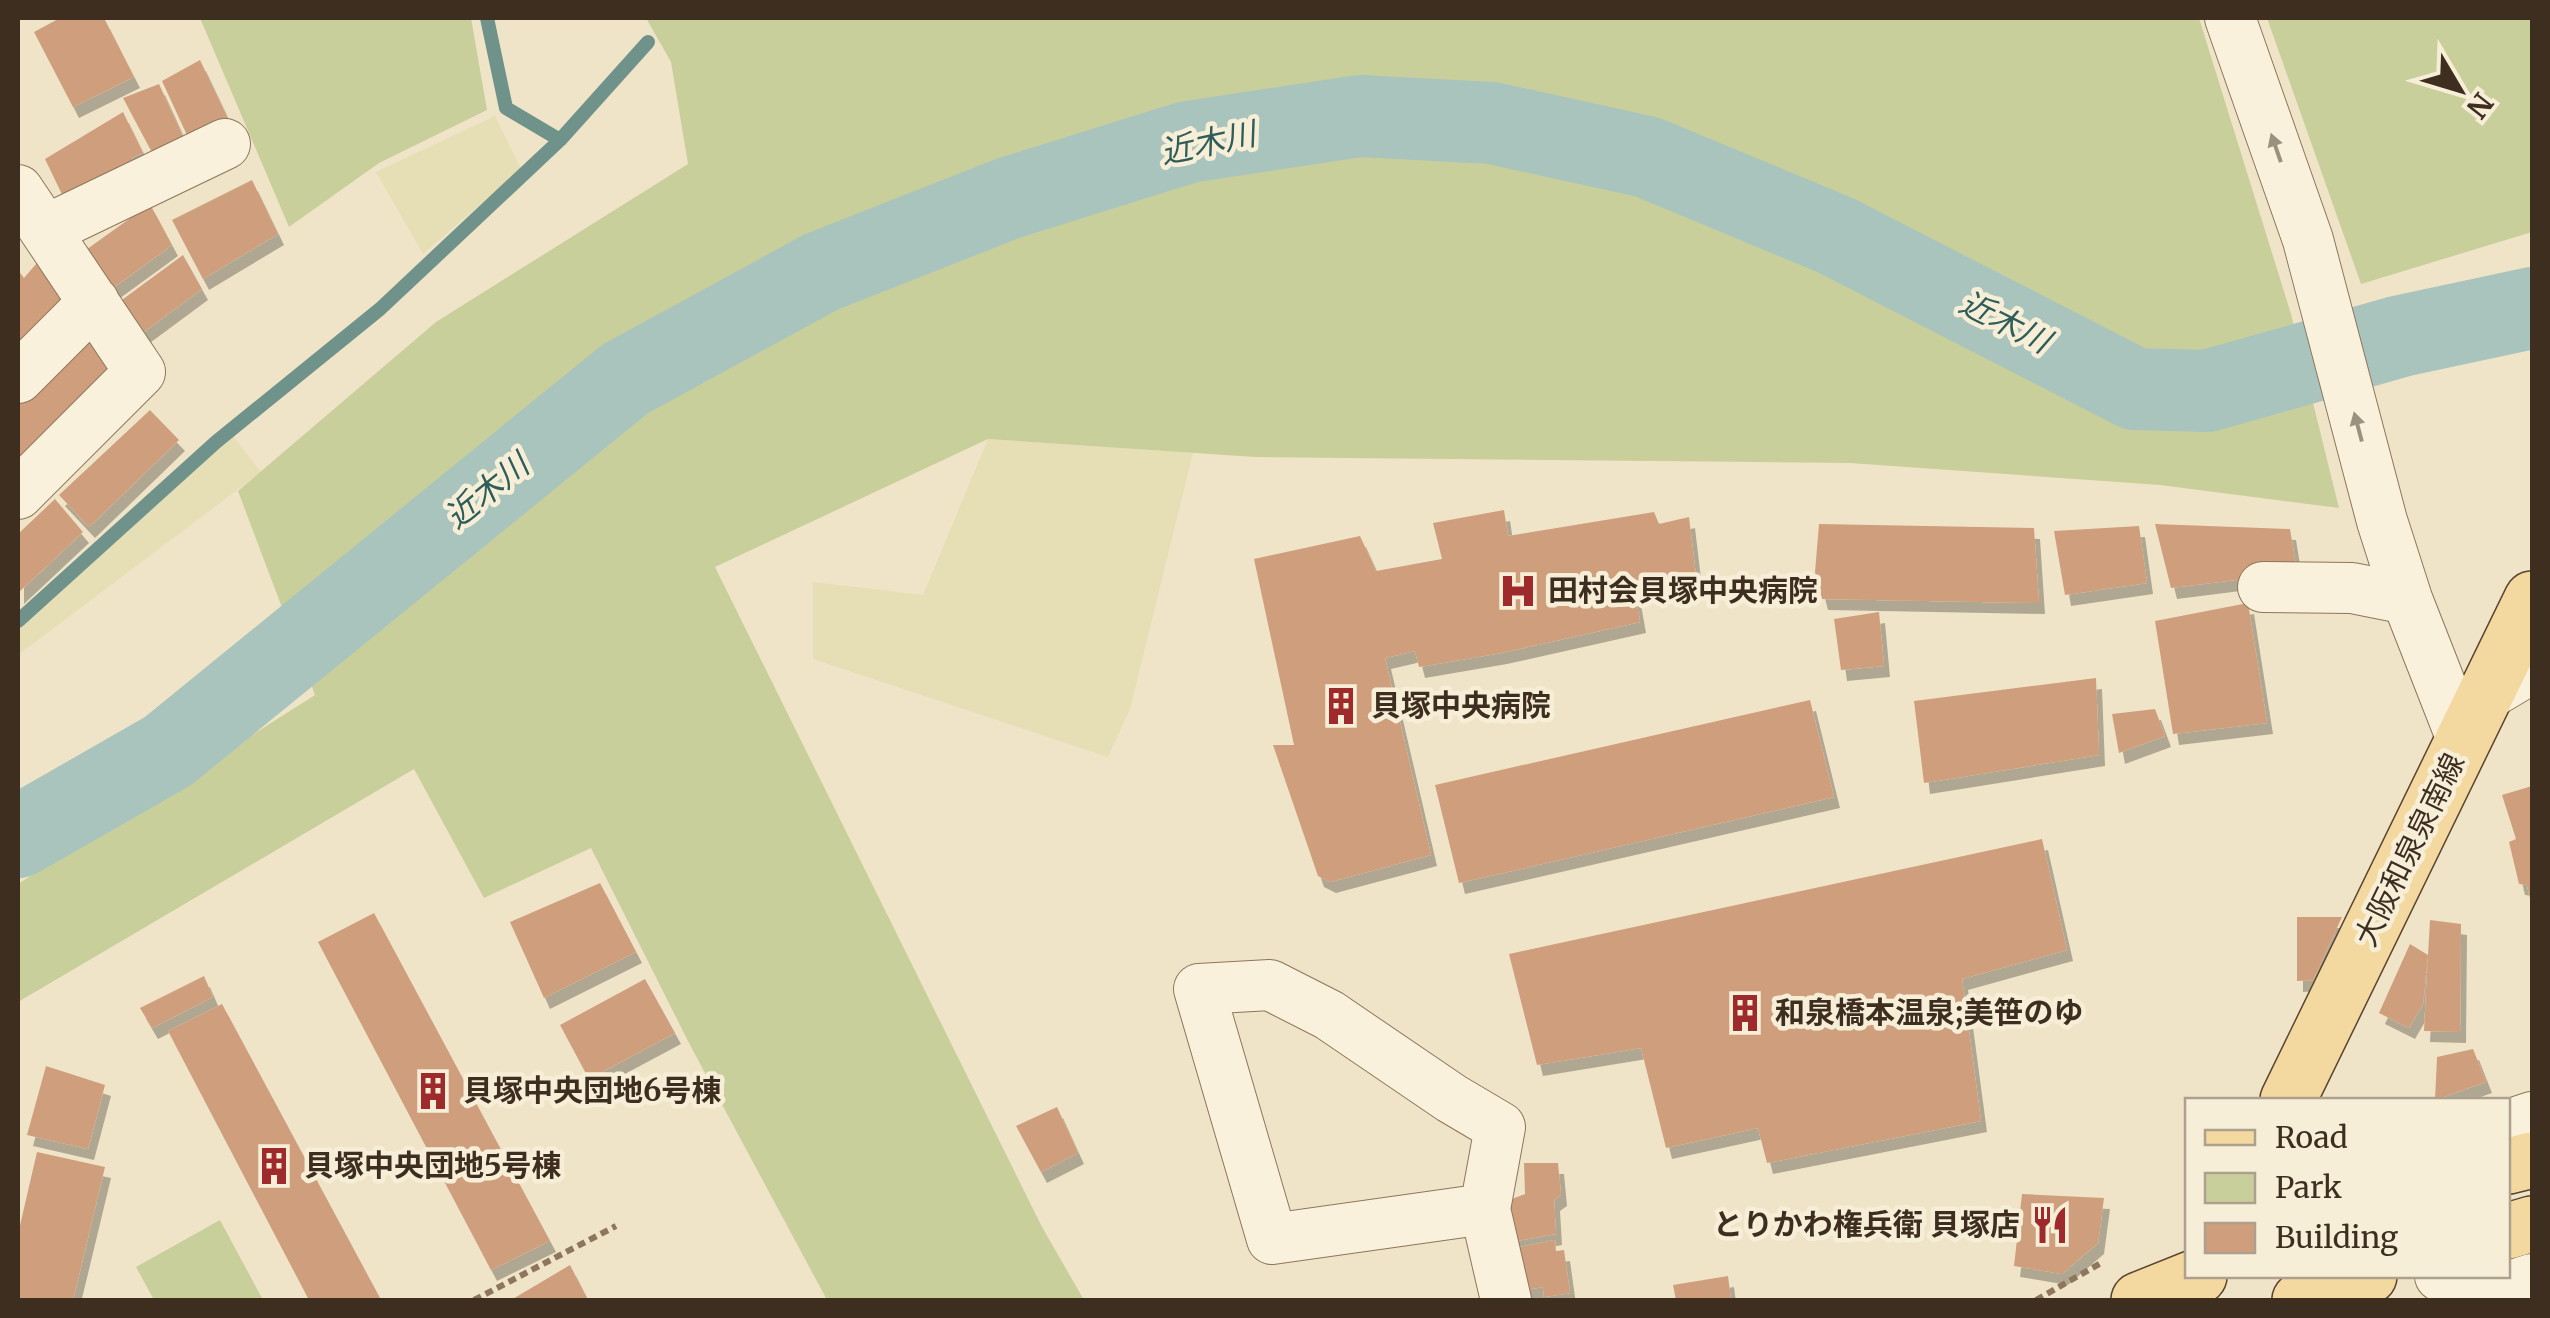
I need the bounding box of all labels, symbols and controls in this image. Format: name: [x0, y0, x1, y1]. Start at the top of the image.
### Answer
north arrow: [2410, 40, 2510, 140]
text: N: [2459, 86, 2501, 125]
water label: 近木川: [1157, 113, 1262, 173]
one-way arrow: [2268, 132, 2283, 162]
water label: 近木川: [1953, 282, 2060, 363]
one-way arrow: [2349, 411, 2365, 442]
water label: 近木川: [437, 443, 539, 537]
hospital icon: 田村会貝塚中央病院: [1497, 570, 1539, 612]
place label: 田村会貝塚中央病院: [1548, 571, 1818, 609]
building icon: 貝塚中央病院: [1320, 685, 1362, 727]
place label: 貝塚中央病院: [1371, 686, 1551, 724]
street label: 大阪和泉泉南線: [2346, 747, 2472, 952]
building icon: 和泉橋本温泉;美笹のゆ: [1724, 992, 1766, 1034]
place label: 和泉橋本温泉;美笹のゆ: [1775, 993, 2083, 1031]
building icon: 貝塚中央団地6号棟: [412, 1070, 454, 1112]
place label: 貝塚中央団地6号棟: [463, 1071, 721, 1109]
legend: [2185, 1098, 2510, 1278]
text: Road: [2275, 1118, 2348, 1156]
building icon: 貝塚中央団地5号棟: [253, 1145, 295, 1187]
place label: 貝塚中央団地5号棟: [304, 1146, 562, 1184]
text: Park: [2275, 1168, 2342, 1206]
restaurant icon: とりかわ権兵衛 貝塚店: [2029, 1204, 2071, 1246]
place label: とりかわ権兵衛 貝塚店: [1713, 1205, 2020, 1243]
text: Building: [2275, 1218, 2398, 1256]

